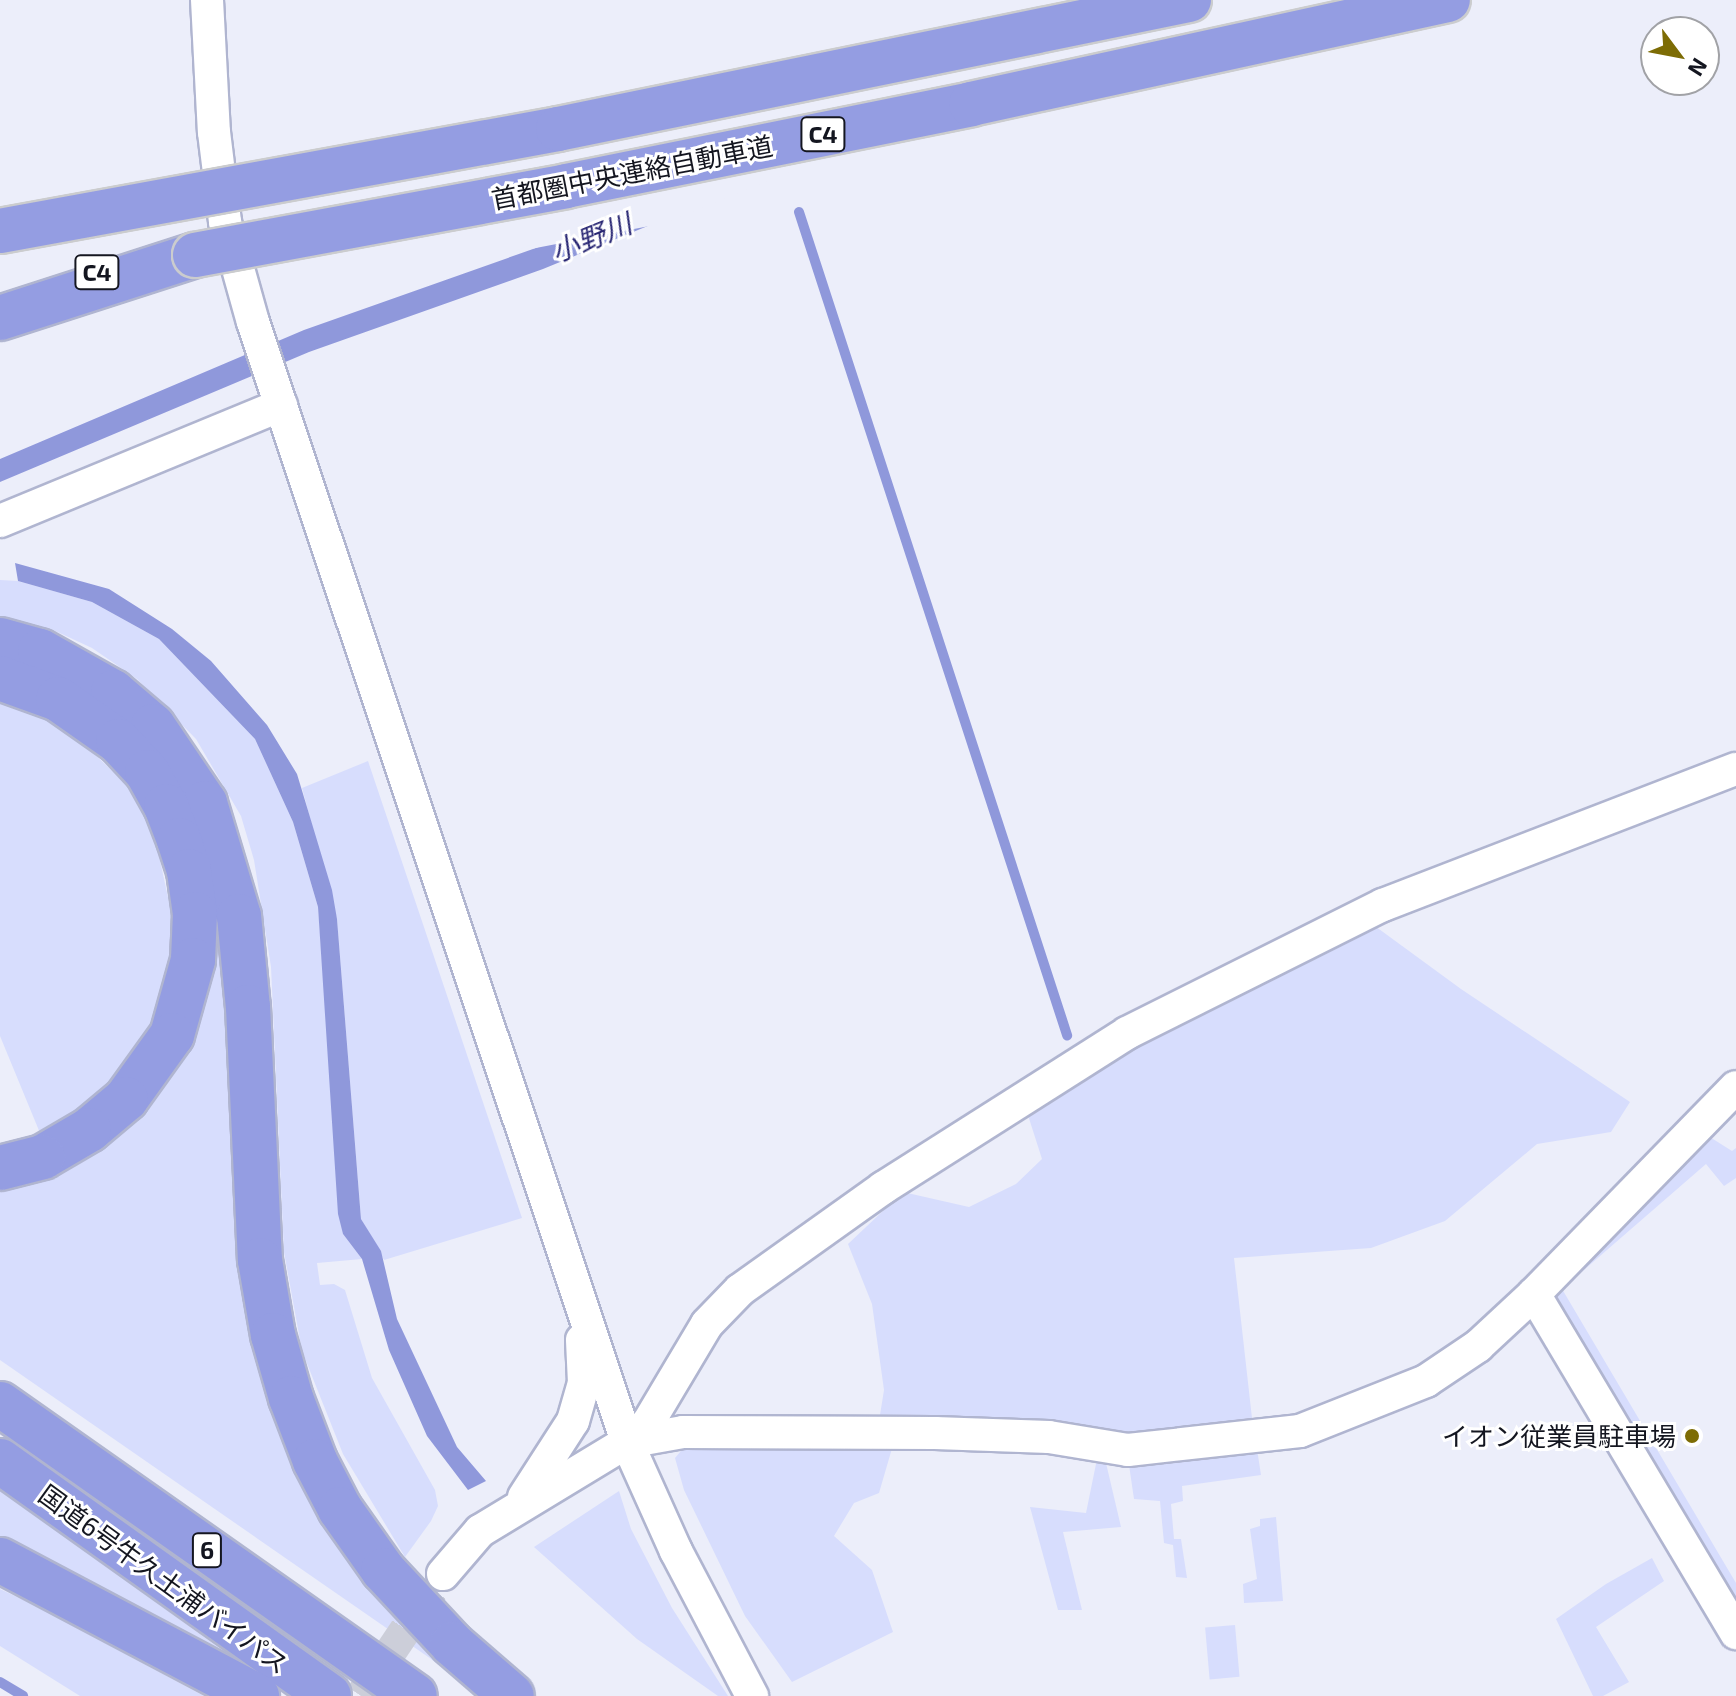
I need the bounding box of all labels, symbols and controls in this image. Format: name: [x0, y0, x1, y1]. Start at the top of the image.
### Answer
north arrow: [1640, 16, 1720, 96]
text: N: [1683, 54, 1714, 81]
road number: C4: [799, 114, 847, 154]
street label: 首都圏中央連絡自動車道: [489, 129, 775, 215]
water label: 小野川: [546, 206, 636, 268]
road number: C4: [73, 252, 121, 292]
place label: イオン従業員駐車場: [1442, 1420, 1676, 1452]
marker: イオン従業員駐車場: [1683, 1427, 1701, 1445]
street label: 国道6号牛久土浦バイパス: [33, 1478, 295, 1680]
road number: 6: [191, 1530, 223, 1570]

